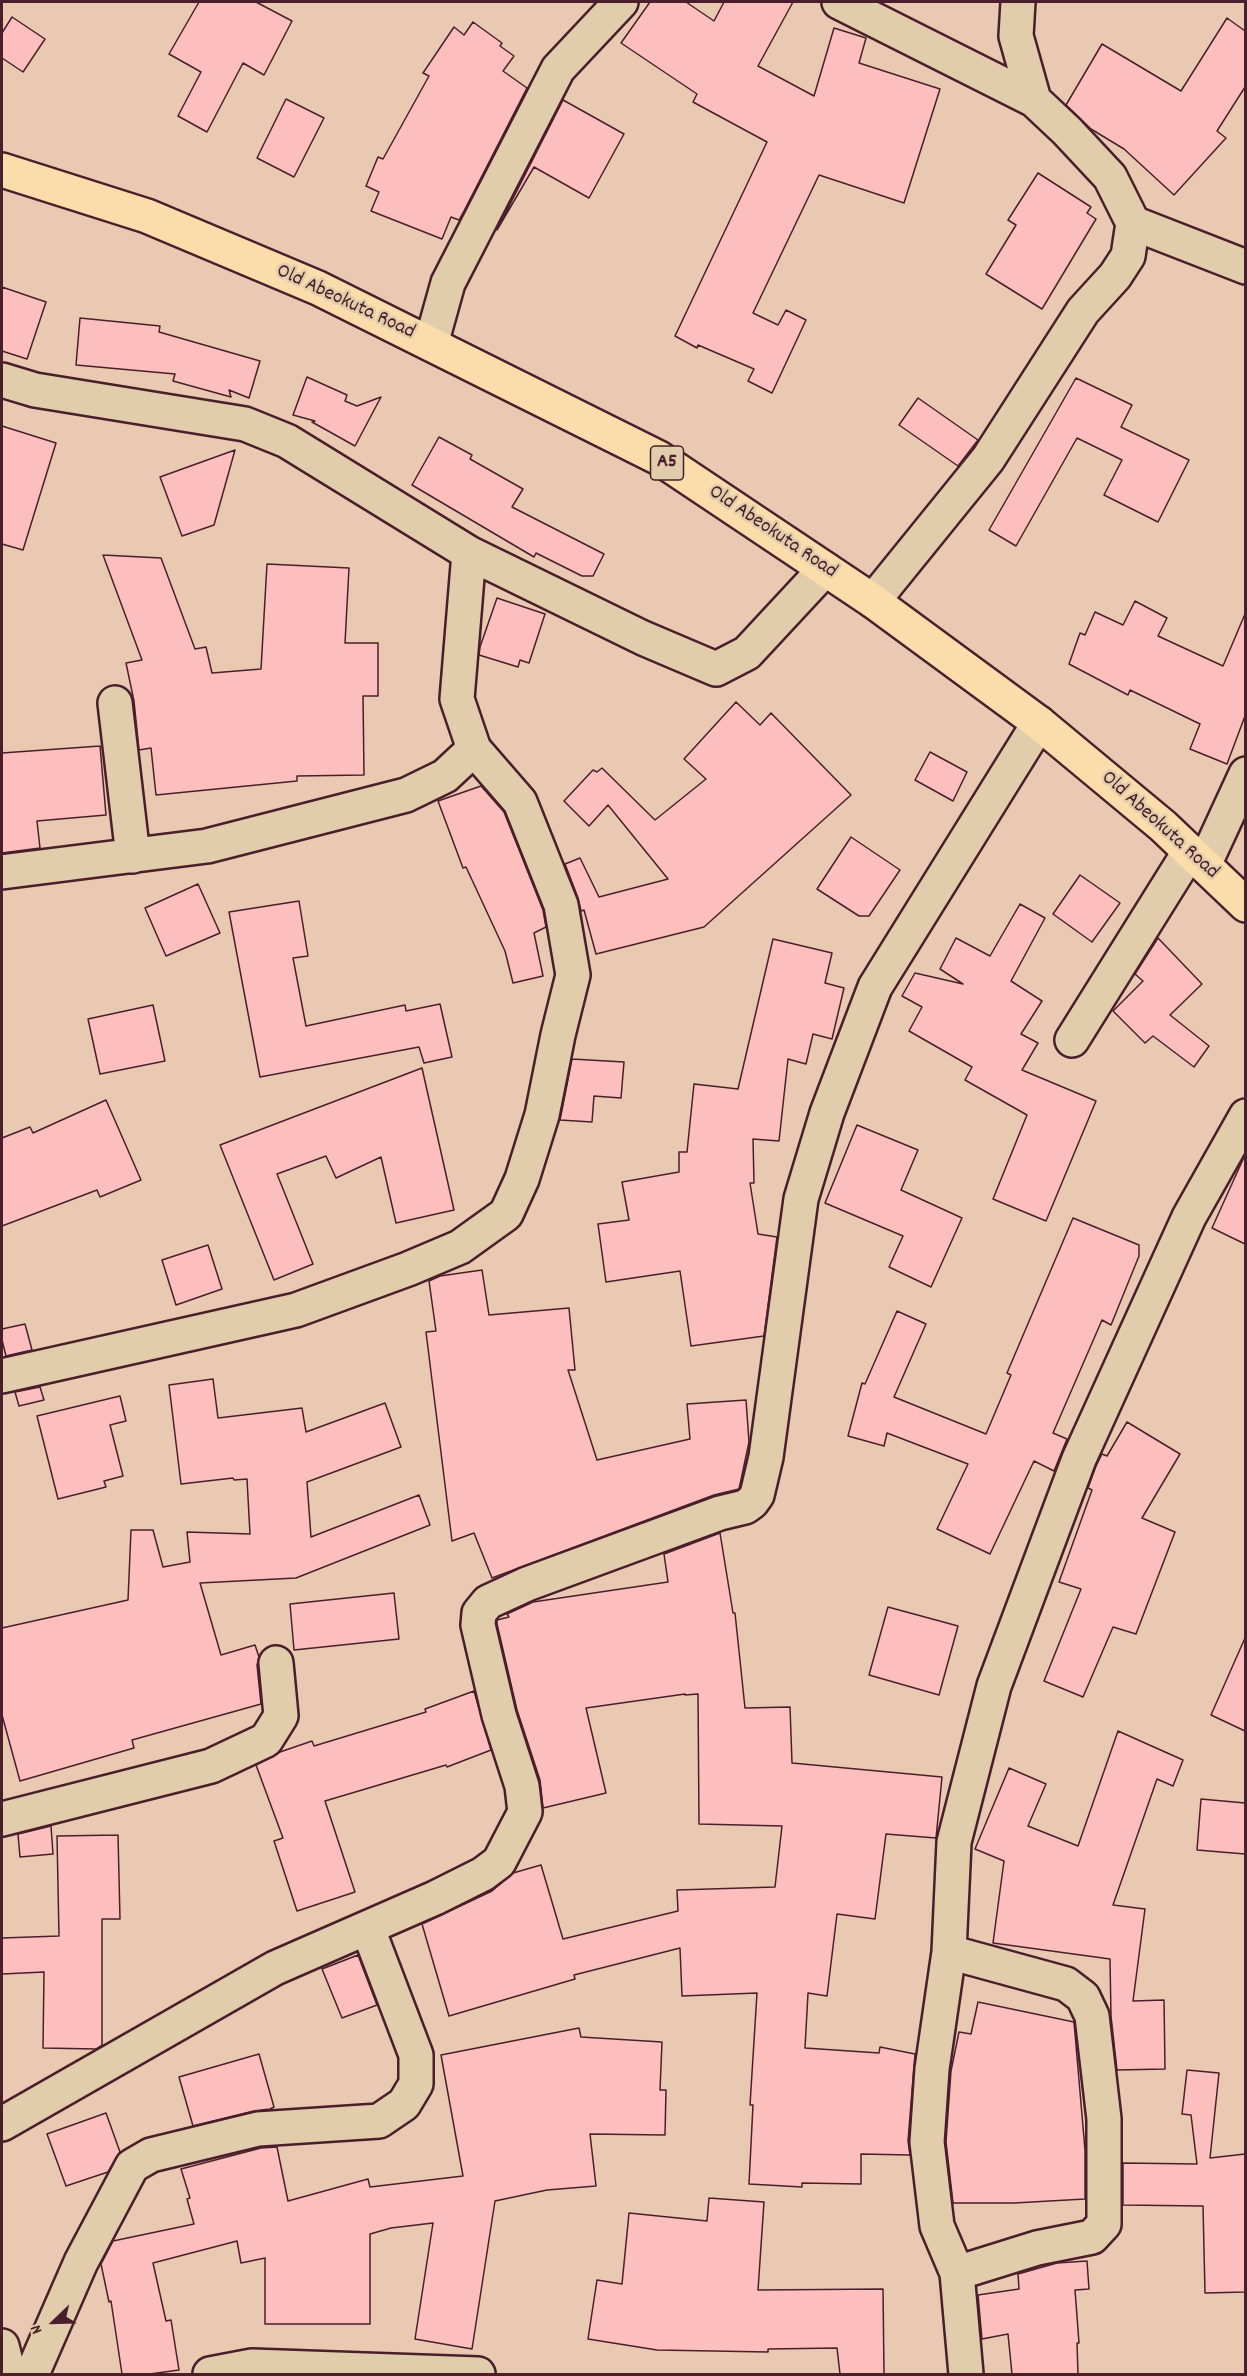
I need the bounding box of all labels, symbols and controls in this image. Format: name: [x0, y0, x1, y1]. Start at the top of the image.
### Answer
street label: Old Abeokuta Road: [272, 260, 418, 346]
road number: A5: [650, 446, 684, 480]
street label: Old Abeokuta Road: [703, 481, 841, 585]
street label: Old Abeokuta Road: [1095, 766, 1223, 886]
north arrow: [24, 2292, 84, 2352]
text: N: [25, 2321, 49, 2337]

